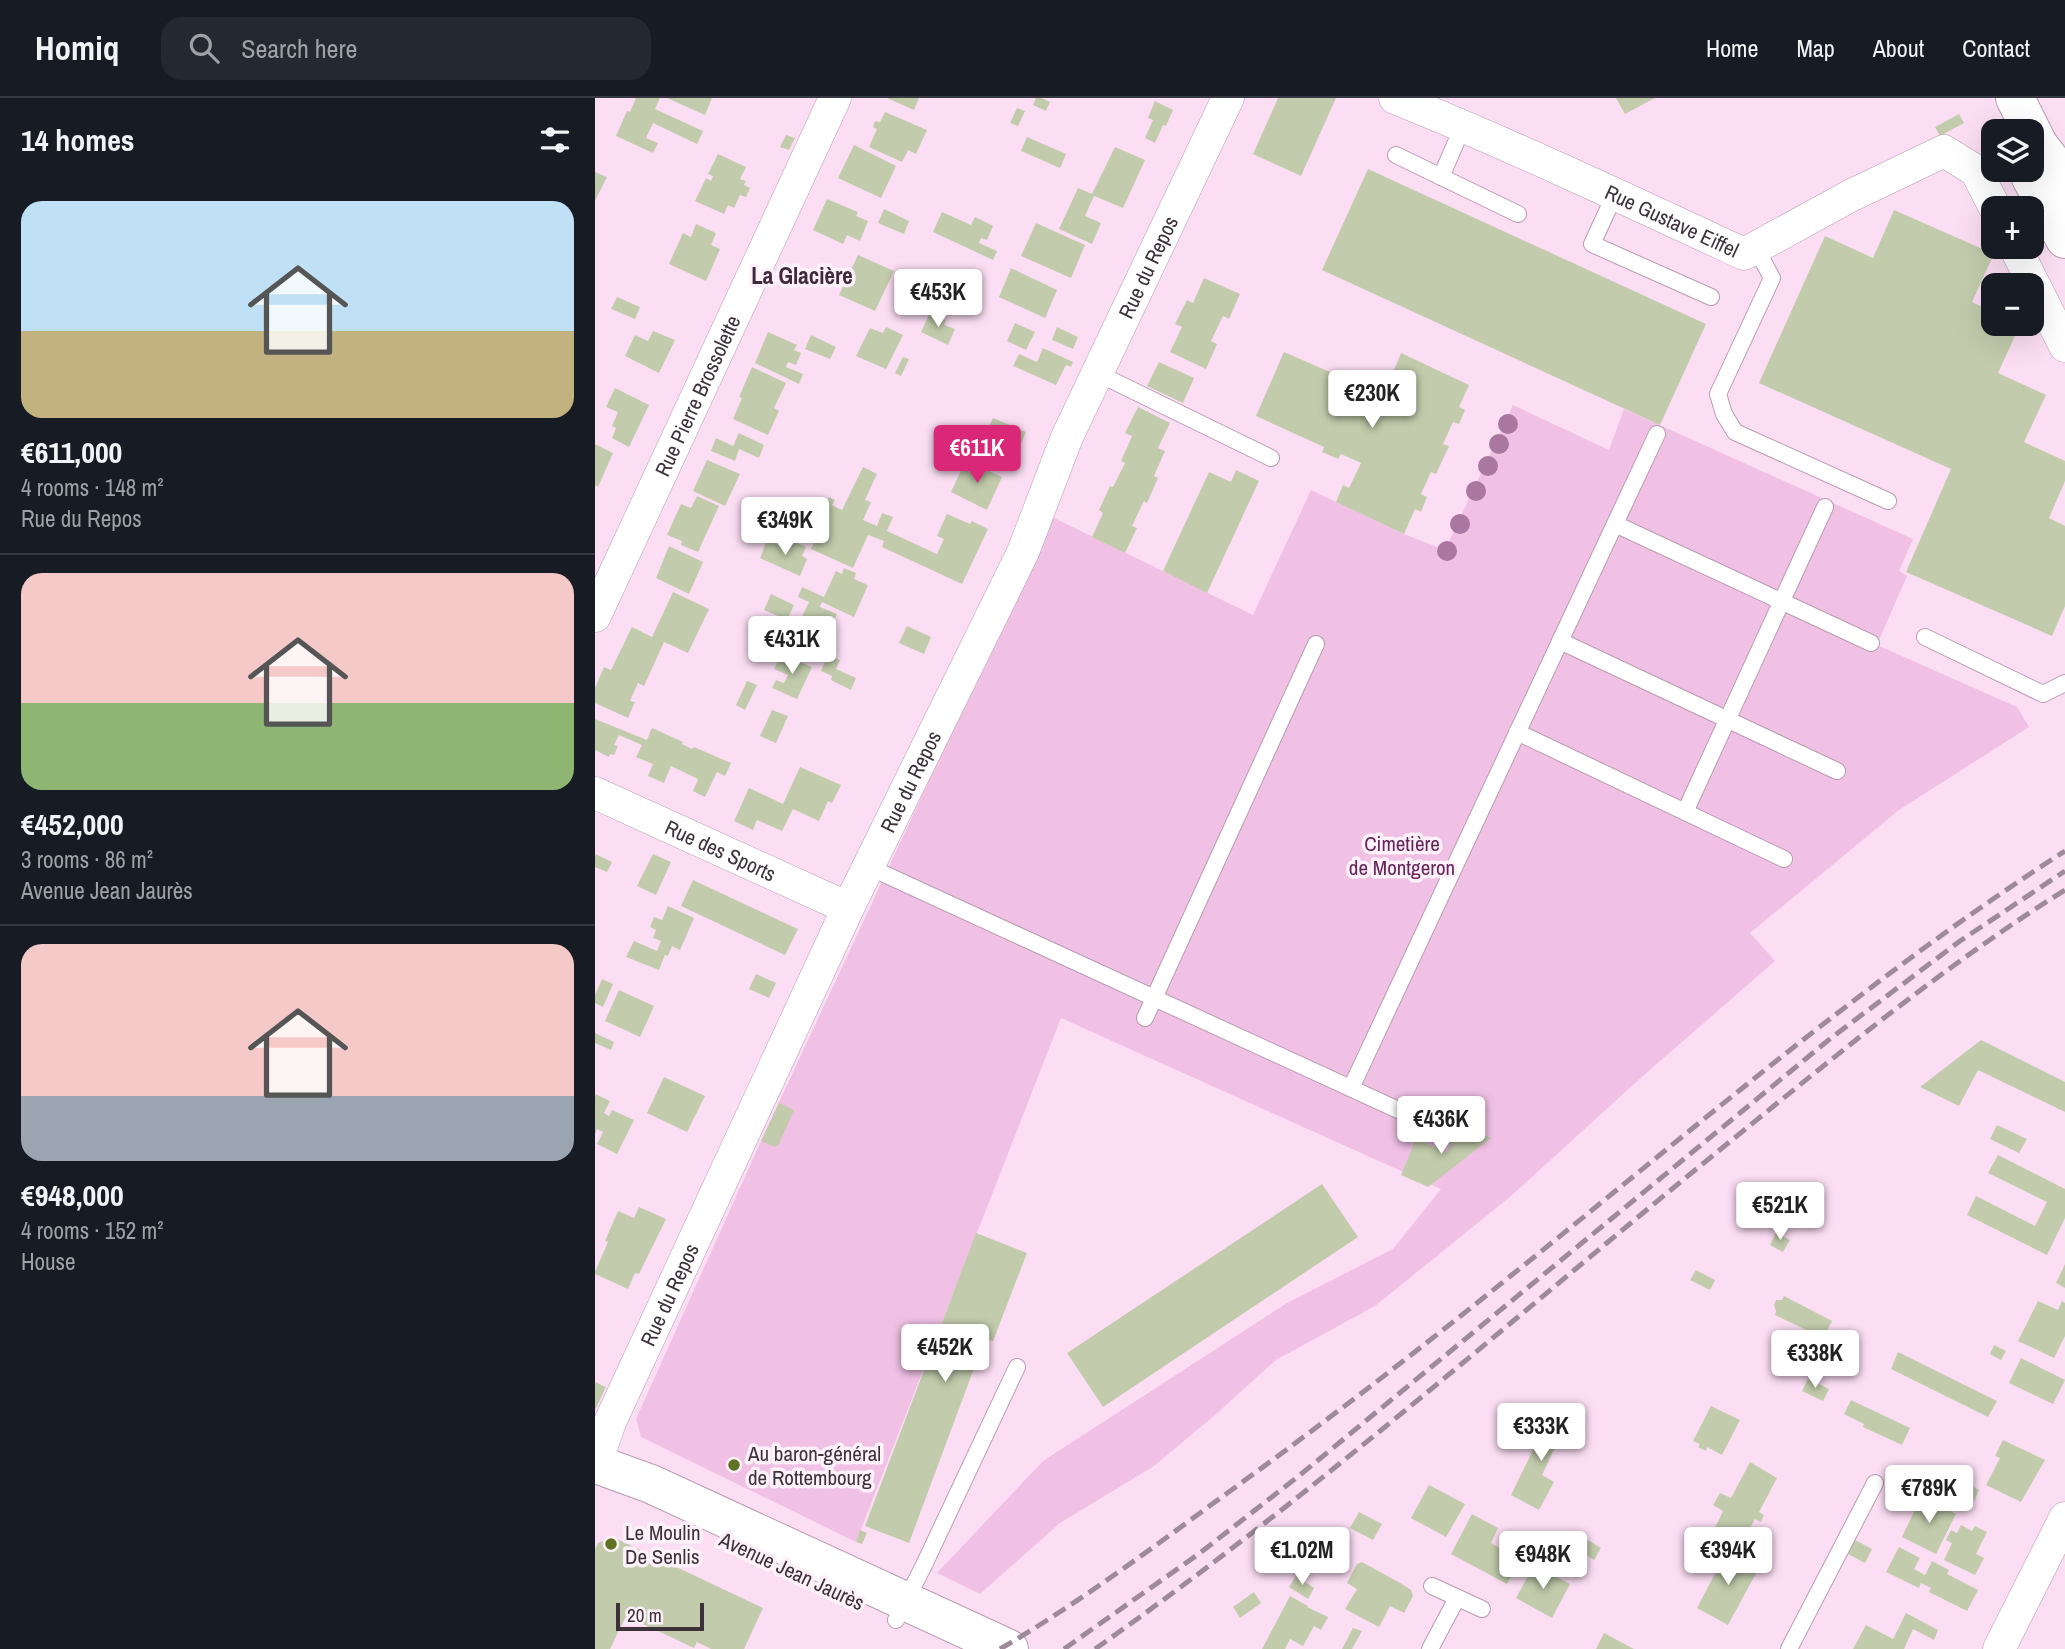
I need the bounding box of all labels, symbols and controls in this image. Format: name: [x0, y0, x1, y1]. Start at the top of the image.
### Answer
search box: [161, 17, 651, 80]
text: Homiq: [35, 26, 119, 70]
icon: search: [185, 29, 223, 67]
text: Search here: [241, 31, 357, 66]
text: Home: [1706, 32, 1758, 64]
text: Map: [1796, 32, 1835, 64]
text: About: [1873, 32, 1924, 64]
text: Contact: [1962, 32, 2030, 64]
map controls: [1981, 119, 2044, 336]
button: layers: [1981, 119, 2044, 182]
text: 14 homes: [21, 120, 135, 160]
icon: filters: [536, 121, 574, 159]
street label: Rue Gustave Eiffel: [1600, 177, 1744, 264]
button: +: [1981, 196, 2044, 259]
street label: Rue du Repos: [1111, 211, 1184, 323]
icon: home: [235, 247, 361, 373]
district label: La Glacière: [751, 260, 853, 291]
pin: €453K: [889, 270, 987, 329]
button: −: [1981, 273, 2044, 336]
text: €453K: [910, 276, 966, 307]
street label: Rue Pierre Brossolette: [647, 310, 747, 481]
pin: €230K: [1323, 370, 1421, 430]
text: €230K: [1344, 377, 1400, 408]
pin: €611K: [928, 426, 1026, 485]
text: €611,000: [21, 432, 122, 472]
text: €611K: [950, 432, 1004, 463]
text: 4 rooms · 148 m²: [21, 472, 164, 503]
pin: €349K: [736, 498, 834, 557]
text: Rue du Repos: [21, 503, 142, 534]
text: €349K: [757, 504, 813, 535]
pin: €431K: [743, 616, 841, 676]
icon: home: [235, 619, 361, 745]
text: €431K: [764, 623, 820, 654]
street label: Rue du Repos: [873, 726, 948, 837]
text: €452,000: [21, 804, 124, 844]
street label: Rue des Sports: [661, 812, 781, 888]
park label: Cimetière de Montgeron: [1349, 829, 1455, 882]
text: 3 rooms · 86 m²: [21, 844, 153, 875]
text: Avenue Jean Jaurès: [21, 875, 193, 906]
icon: home: [235, 990, 361, 1116]
pin: €436K: [1392, 1096, 1490, 1156]
text: €436K: [1413, 1103, 1469, 1134]
text: €948,000: [21, 1175, 124, 1215]
pin: €521K: [1731, 1182, 1829, 1242]
text: €521K: [1752, 1189, 1808, 1220]
text: 4 rooms · 152 m²: [21, 1215, 164, 1246]
street label: Rue du Repos: [633, 1238, 705, 1351]
text: House: [21, 1246, 76, 1277]
pin: €452K: [896, 1324, 994, 1384]
pin: €338K: [1766, 1330, 1864, 1390]
text: €452K: [917, 1331, 973, 1362]
text: €338K: [1787, 1337, 1843, 1368]
pin: €333K: [1492, 1404, 1590, 1463]
text: €333K: [1513, 1410, 1569, 1441]
place label: Au baron-général de Rottembourg: [747, 1439, 881, 1492]
marker: Au baron-général de Rottembourg: [726, 1457, 742, 1473]
pin: €789K: [1880, 1466, 1978, 1525]
text: €789K: [1901, 1472, 1957, 1503]
place label: Le Moulin De Senlis: [625, 1518, 701, 1571]
street label: Avenue Jean Jaurès: [714, 1524, 869, 1617]
pin: €1.02M: [1245, 1528, 1359, 1587]
pin: €394K: [1679, 1528, 1777, 1587]
pin: €948K: [1494, 1532, 1592, 1591]
text: €1.02M: [1271, 1534, 1333, 1565]
text: €394K: [1700, 1534, 1756, 1565]
marker: Le Moulin De Senlis: [603, 1536, 619, 1552]
text: €948K: [1515, 1538, 1571, 1569]
scale bar: [616, 1600, 703, 1632]
text: 20 m: [627, 1602, 662, 1628]

